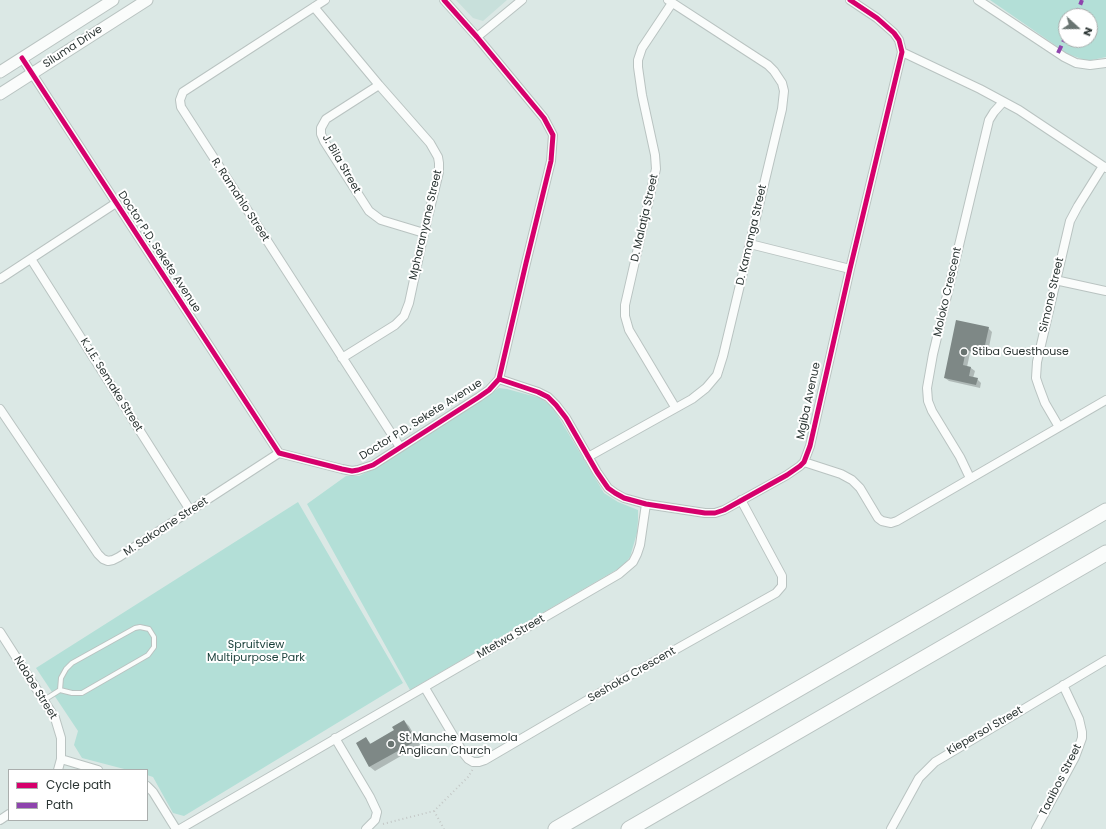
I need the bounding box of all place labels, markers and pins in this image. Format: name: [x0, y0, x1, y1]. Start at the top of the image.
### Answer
place label: Stiba Guesthouse: [972, 345, 1069, 359]
marker: Stiba Guesthouse: [959, 347, 969, 357]
place label: St Manche Masemola Anglican Church: [399, 731, 518, 757]
marker: St Manche Masemola Anglican Church: [386, 739, 396, 749]

